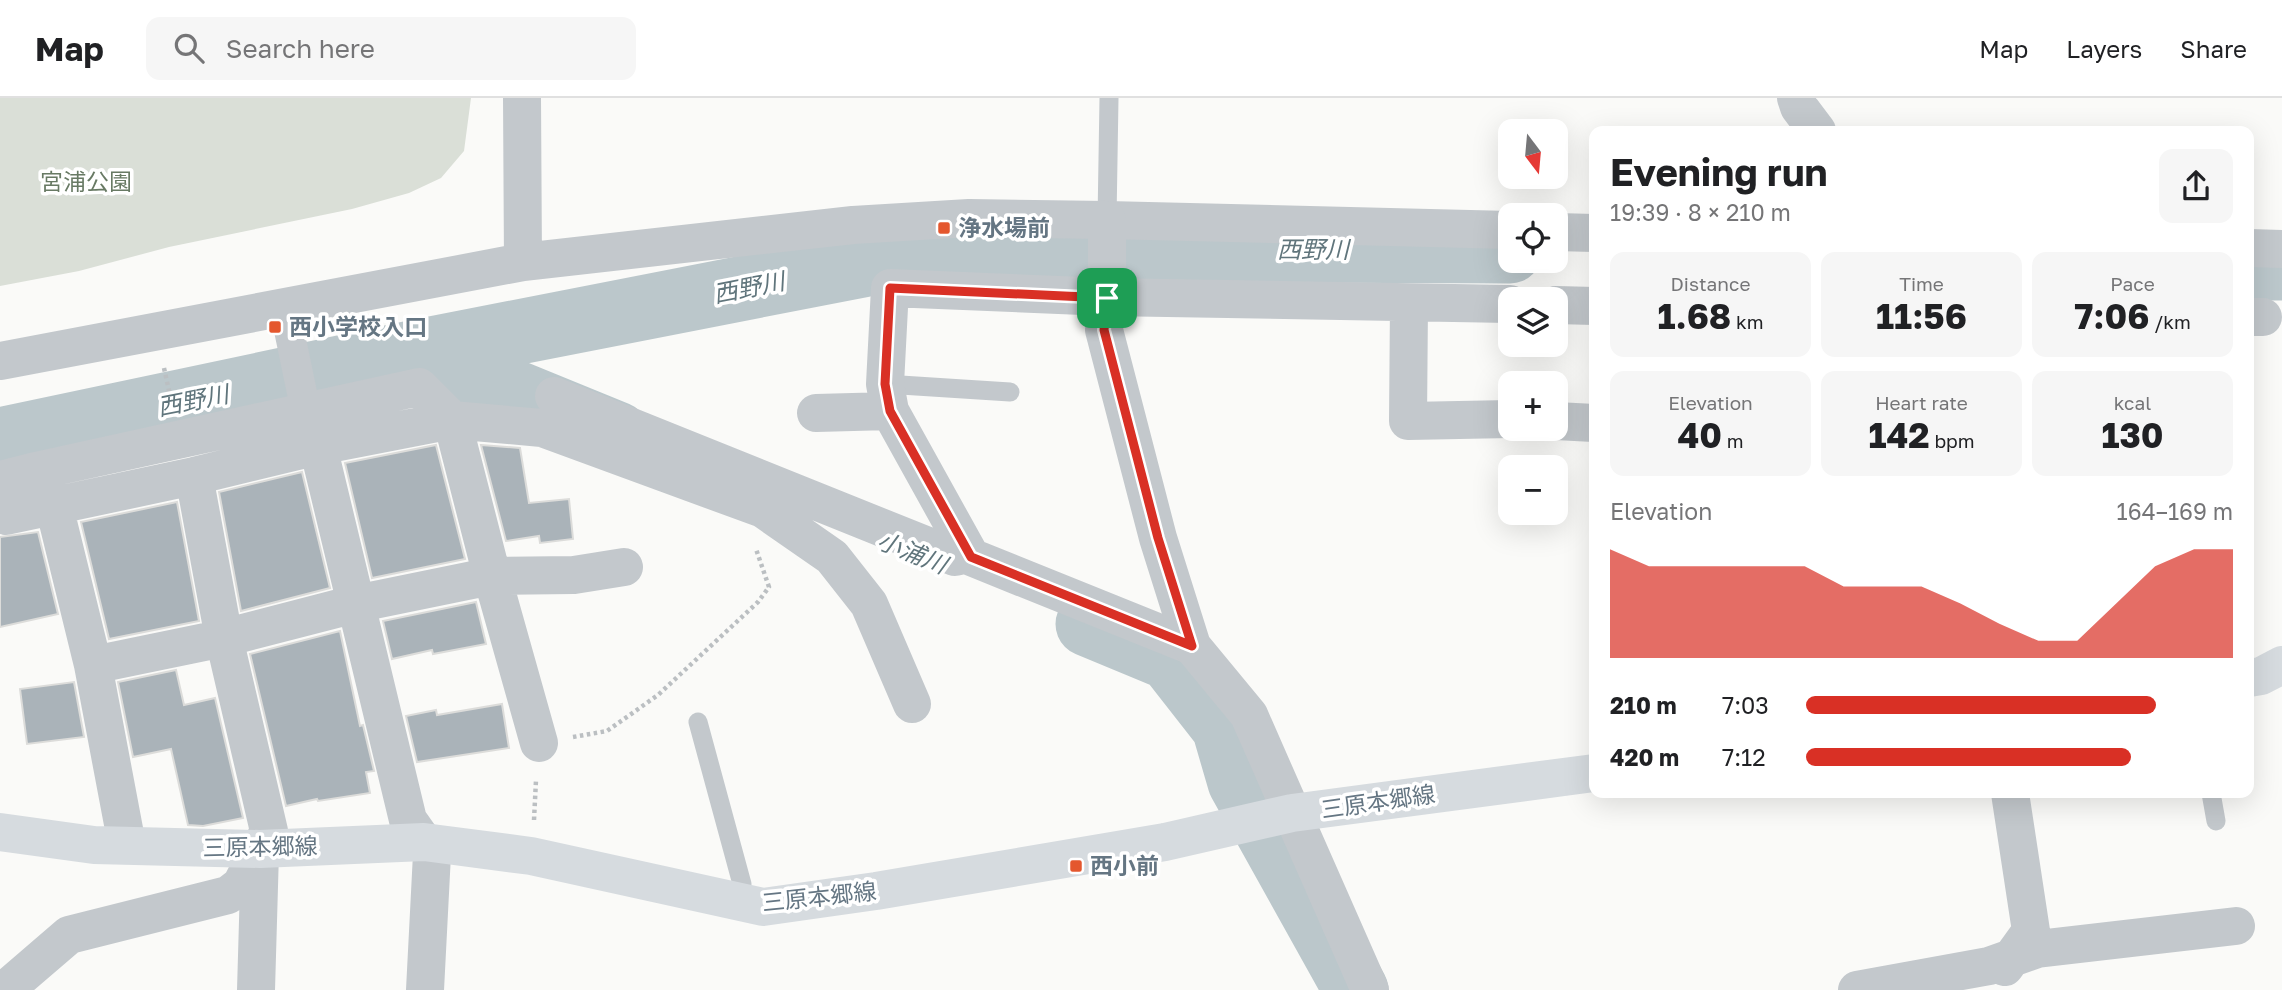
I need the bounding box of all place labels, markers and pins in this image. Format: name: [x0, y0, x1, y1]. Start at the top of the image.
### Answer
place label: 浄水場前: [958, 213, 1050, 241]
marker: 浄水場前: [936, 220, 952, 236]
pin: [1077, 268, 1137, 328]
place label: 西小学校入口: [289, 312, 427, 340]
marker: 西小学校入口: [267, 319, 283, 335]
place label: 西小前: [1090, 851, 1159, 879]
marker: 西小前: [1068, 858, 1084, 874]

